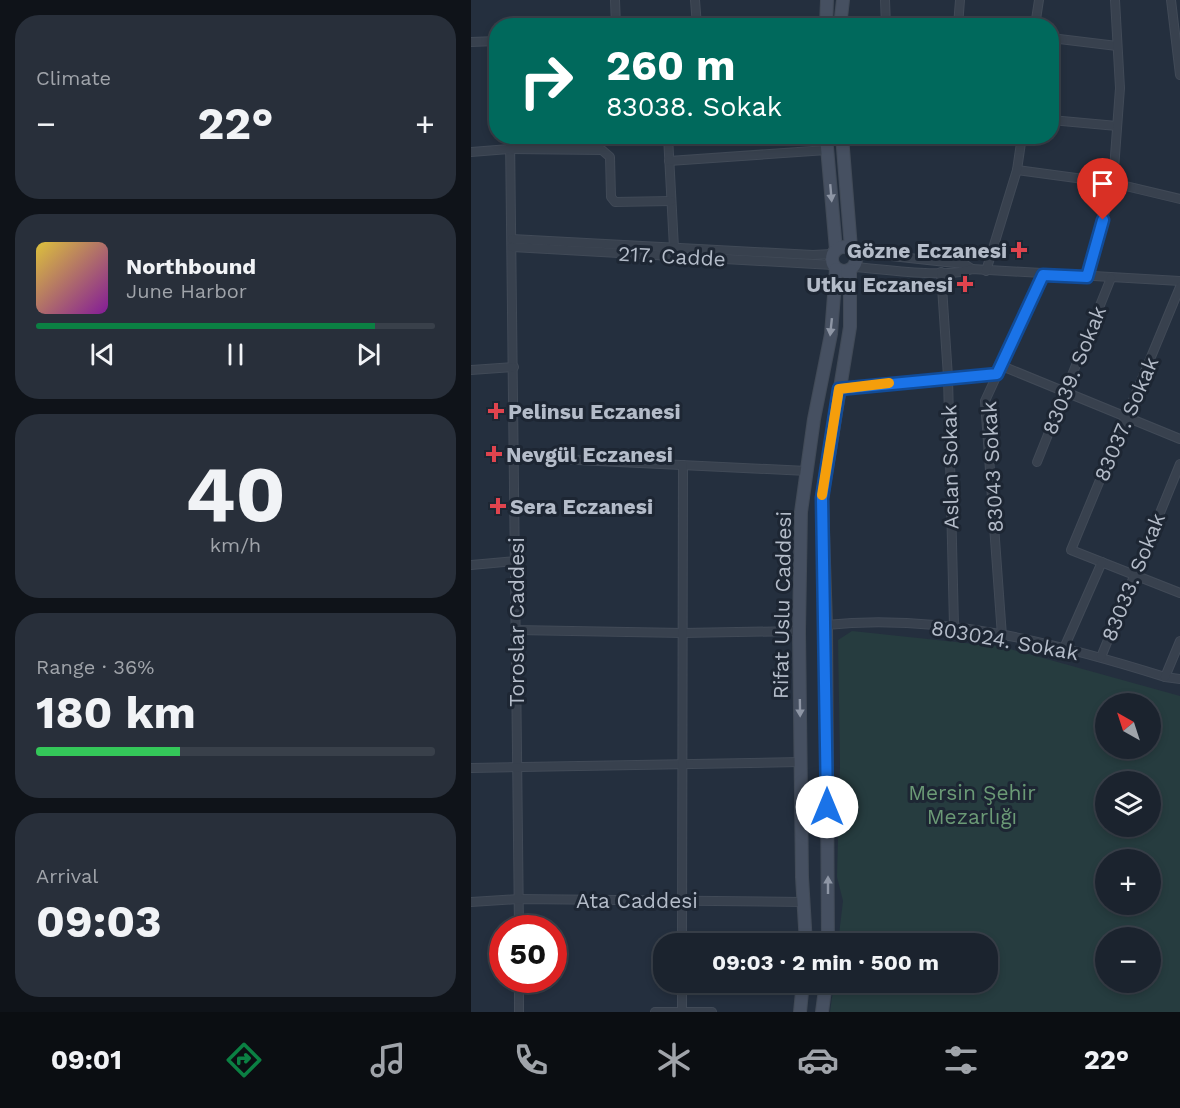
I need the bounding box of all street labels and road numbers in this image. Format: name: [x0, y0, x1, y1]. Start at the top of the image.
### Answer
street label: 217. Cadde: [618, 241, 726, 271]
street label: 83039. Sokak: [1037, 302, 1111, 438]
street label: 83037. Sokak: [1089, 353, 1163, 485]
street label: 83043 Sokak: [976, 401, 1008, 533]
street label: Aslan Sokak: [936, 404, 964, 530]
street label: 83033. Sokak: [1096, 509, 1170, 645]
street label: Rifat Uslu Caddesi: [768, 511, 796, 699]
street label: Toroslar Caddesi: [504, 537, 529, 707]
street label: 803024. Sokak: [929, 615, 1081, 665]
street label: Ata Caddesi: [576, 888, 698, 913]

